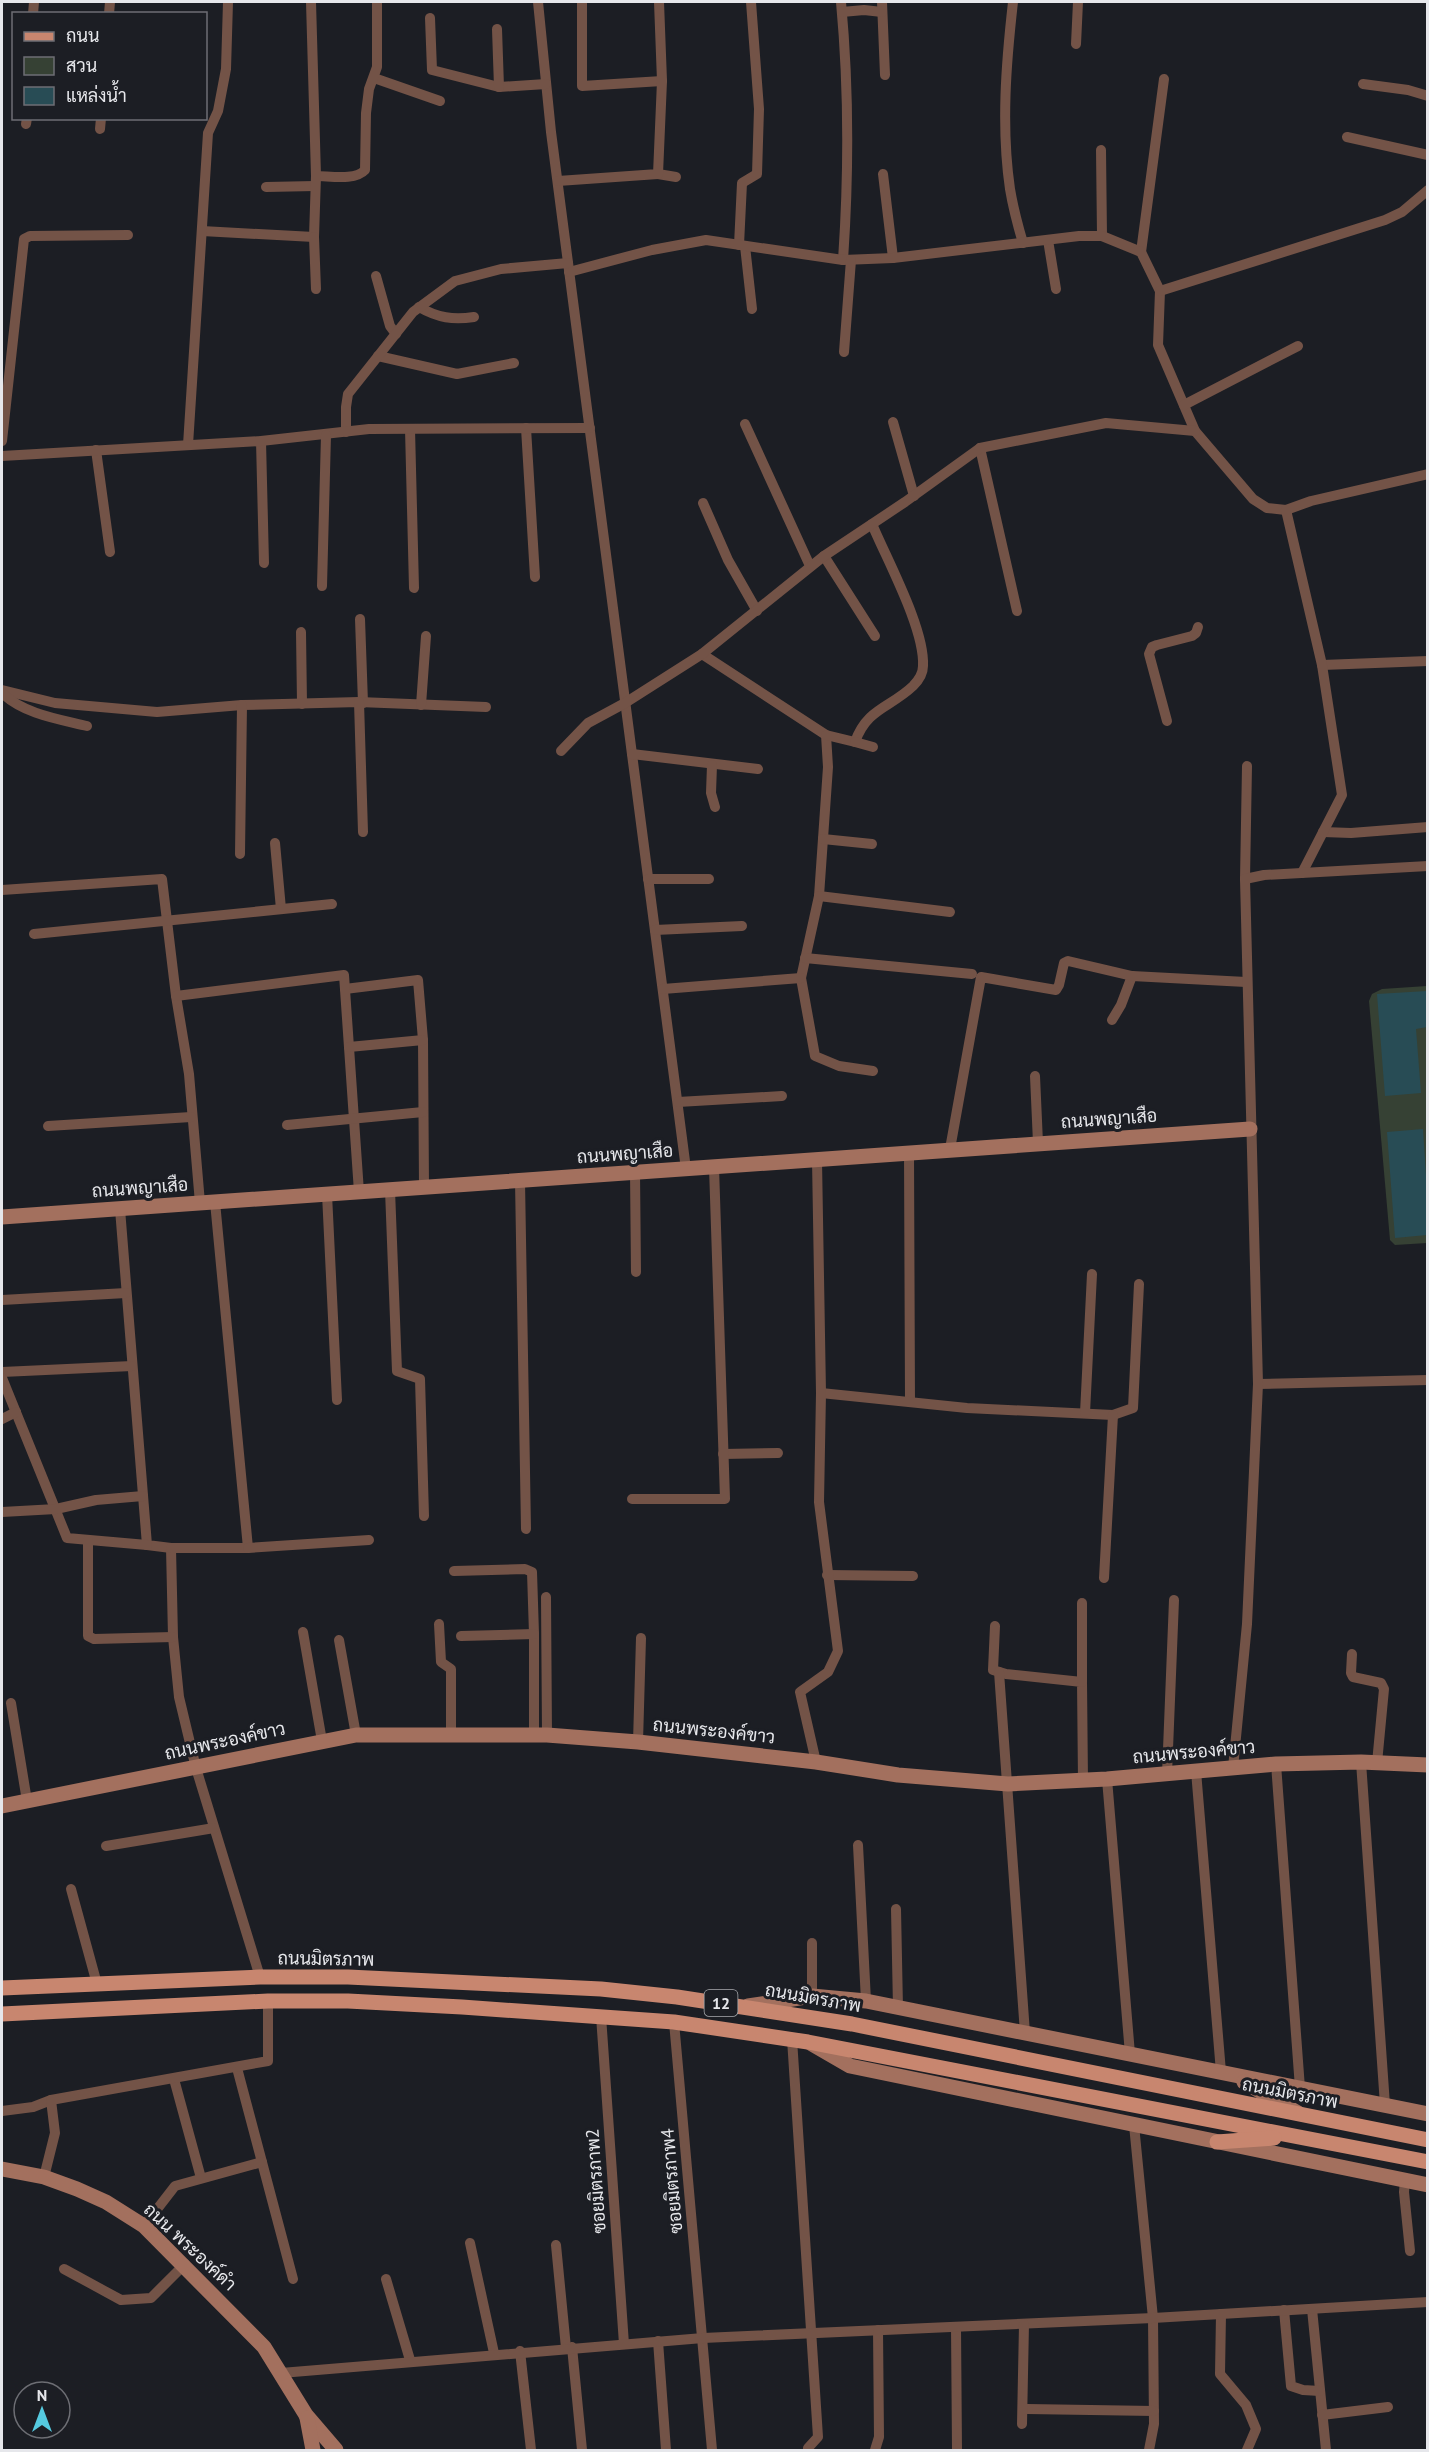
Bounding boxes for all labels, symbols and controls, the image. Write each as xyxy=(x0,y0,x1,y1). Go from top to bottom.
legend xyxy=(12,12,207,120)
text: ถนน xyxy=(66,24,99,47)
text: สวน xyxy=(66,54,97,77)
text: แหล่งน้ำ xyxy=(66,80,127,107)
street label: ถนนพญาเสือ xyxy=(1060,1104,1158,1133)
street label: ถนนพญาเสือ xyxy=(576,1139,674,1168)
street label: ถนนพญาเสือ xyxy=(91,1173,189,1202)
street label: ถนนพระองค์ขาว xyxy=(652,1712,776,1748)
street label: ถนนพระองค์ขาว xyxy=(162,1716,287,1765)
street label: ถนนพระองค์ขาว xyxy=(1132,1734,1256,1768)
street label: ถนนมิตรภาพ xyxy=(277,1946,375,1971)
street label: ถนนมิตรภาพ xyxy=(763,1978,863,2017)
road number: 12 xyxy=(704,1990,738,2016)
street label: ถนนมิตรภาพ xyxy=(1240,2072,1340,2113)
street label: ซอยมิตรภาพ4 xyxy=(655,2127,688,2234)
street label: ซอยมิตรภาพ2 xyxy=(580,2128,611,2234)
street label: ถนน พระองค์ดำ xyxy=(139,2197,242,2295)
north arrow xyxy=(12,2380,72,2440)
text: N xyxy=(37,2385,47,2405)

